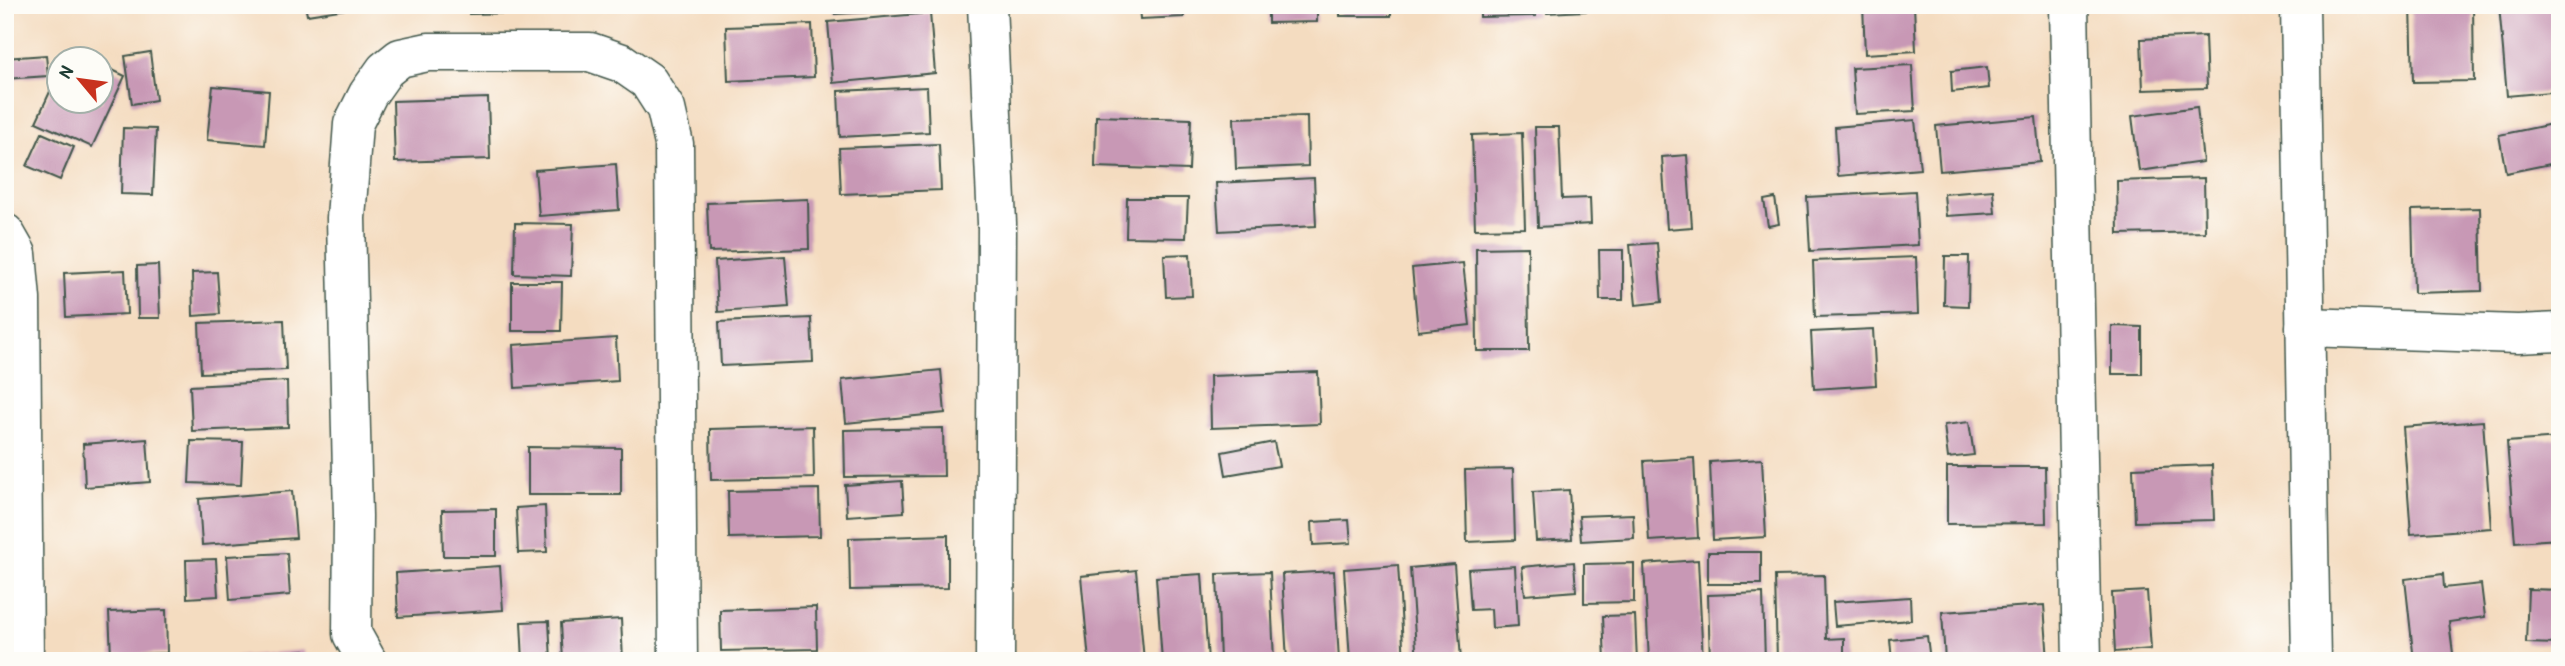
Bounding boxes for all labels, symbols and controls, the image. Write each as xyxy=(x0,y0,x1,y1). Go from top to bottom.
north arrow xyxy=(46,46,116,116)
text: N xyxy=(51,61,79,82)

